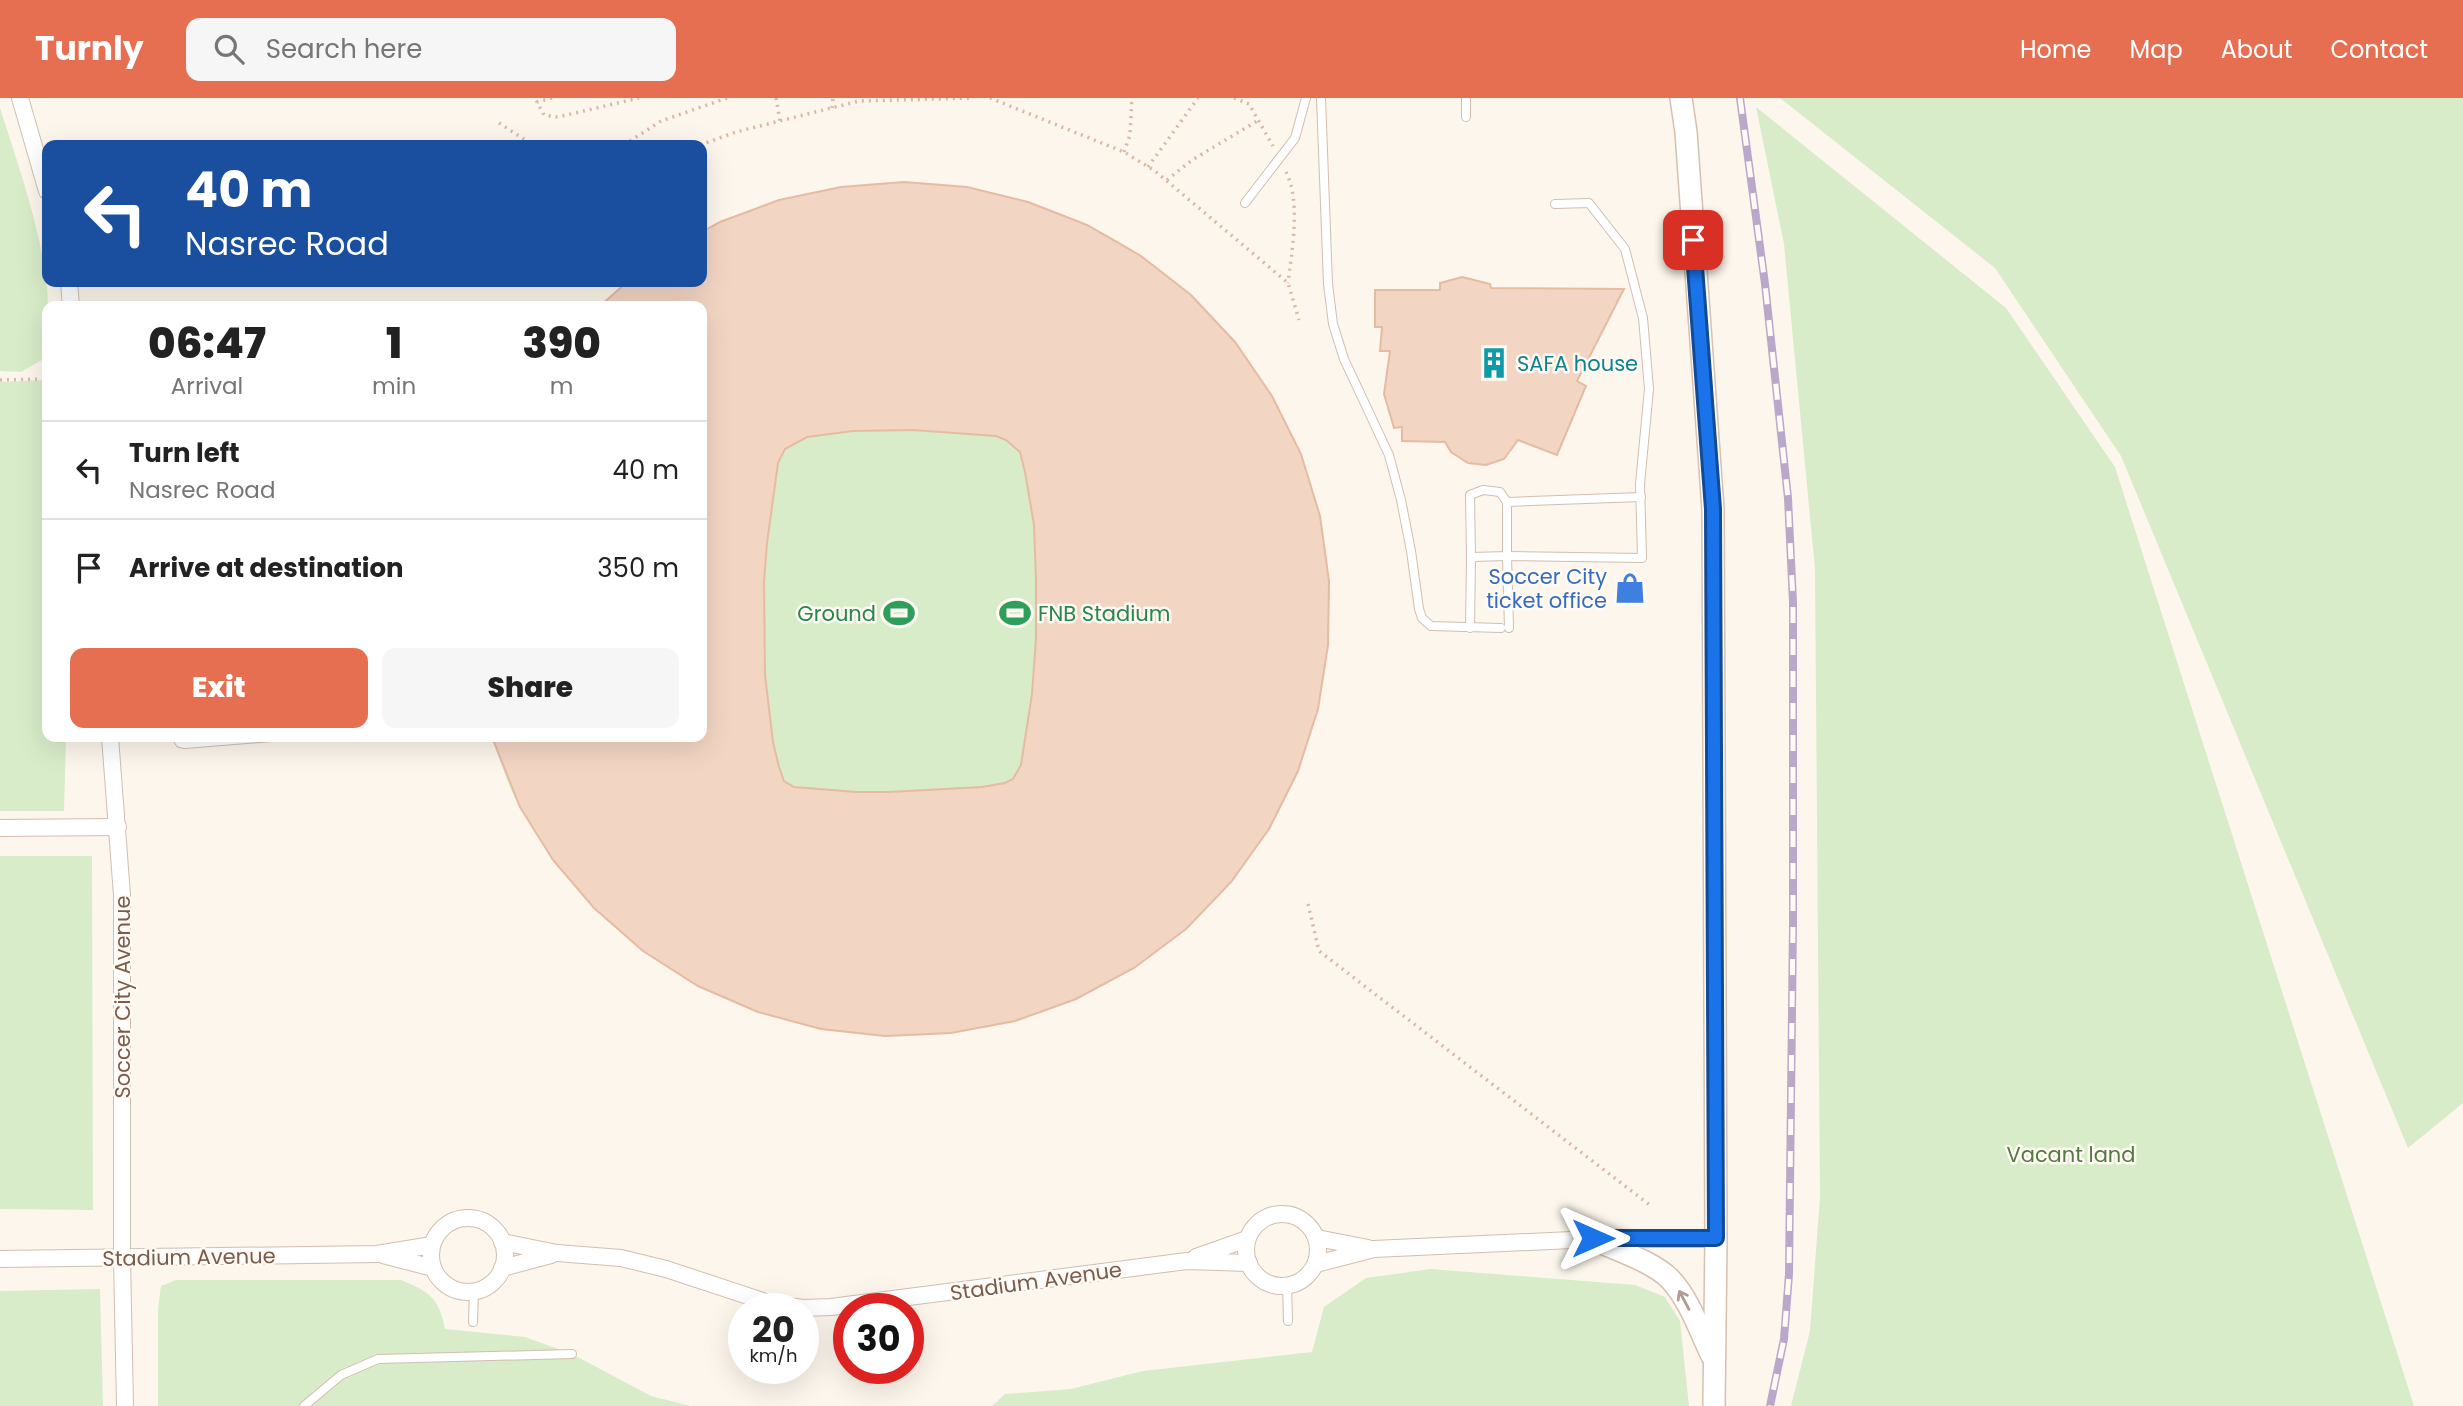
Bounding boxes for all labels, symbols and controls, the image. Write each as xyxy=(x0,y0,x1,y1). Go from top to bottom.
search box xyxy=(186,18,676,81)
text: Turnly xyxy=(35,25,144,72)
icon: search xyxy=(210,30,248,68)
text: Search here xyxy=(266,31,422,67)
text: Home xyxy=(2020,33,2092,66)
text: Map xyxy=(2130,33,2183,66)
text: About xyxy=(2221,33,2292,66)
text: Contact xyxy=(2330,33,2428,66)
text: 40 m xyxy=(185,156,312,224)
icon: left xyxy=(70,168,161,259)
pin xyxy=(1663,210,1723,270)
text: Nasrec Road xyxy=(185,221,389,266)
icon: arrive xyxy=(1674,221,1712,259)
text: 06:47 xyxy=(148,314,266,373)
text: 1 xyxy=(386,314,402,373)
text: 390 xyxy=(522,314,601,373)
building icon: SAFA house xyxy=(1477,346,1511,380)
place label: SAFA house xyxy=(1517,349,1638,378)
text: Arrival xyxy=(171,370,243,402)
text: min xyxy=(372,370,416,402)
text: m xyxy=(550,370,573,402)
text: Turn left xyxy=(129,435,240,471)
icon: left xyxy=(70,451,108,489)
text: 40 m xyxy=(613,452,679,488)
text: Nasrec Road xyxy=(129,474,275,506)
icon: arrive xyxy=(70,549,108,587)
text: Arrive at destination xyxy=(129,550,404,586)
text: 350 m xyxy=(597,550,679,586)
place label: Soccer City ticket office xyxy=(1486,562,1607,615)
shop icon: Soccer City ticket office xyxy=(1613,571,1647,605)
sports icon: Ground xyxy=(882,596,916,630)
sports icon: FNB Stadium xyxy=(998,596,1032,630)
place label: Ground xyxy=(797,599,876,628)
place label: FNB Stadium xyxy=(1038,599,1170,628)
button: Exit xyxy=(70,648,368,728)
button: Share xyxy=(382,648,679,728)
street label: Soccer City Avenue xyxy=(108,895,137,1099)
park label: Vacant land xyxy=(2006,1140,2136,1169)
position arrow xyxy=(1556,1201,1630,1275)
street label: Stadium Avenue xyxy=(102,1241,276,1273)
street label: Stadium Avenue xyxy=(948,1255,1124,1307)
one-way arrow xyxy=(1676,1290,1690,1310)
speed limit sign: 30 xyxy=(833,1293,924,1384)
text: 20 xyxy=(752,1305,795,1354)
text: km/h xyxy=(750,1343,797,1368)

